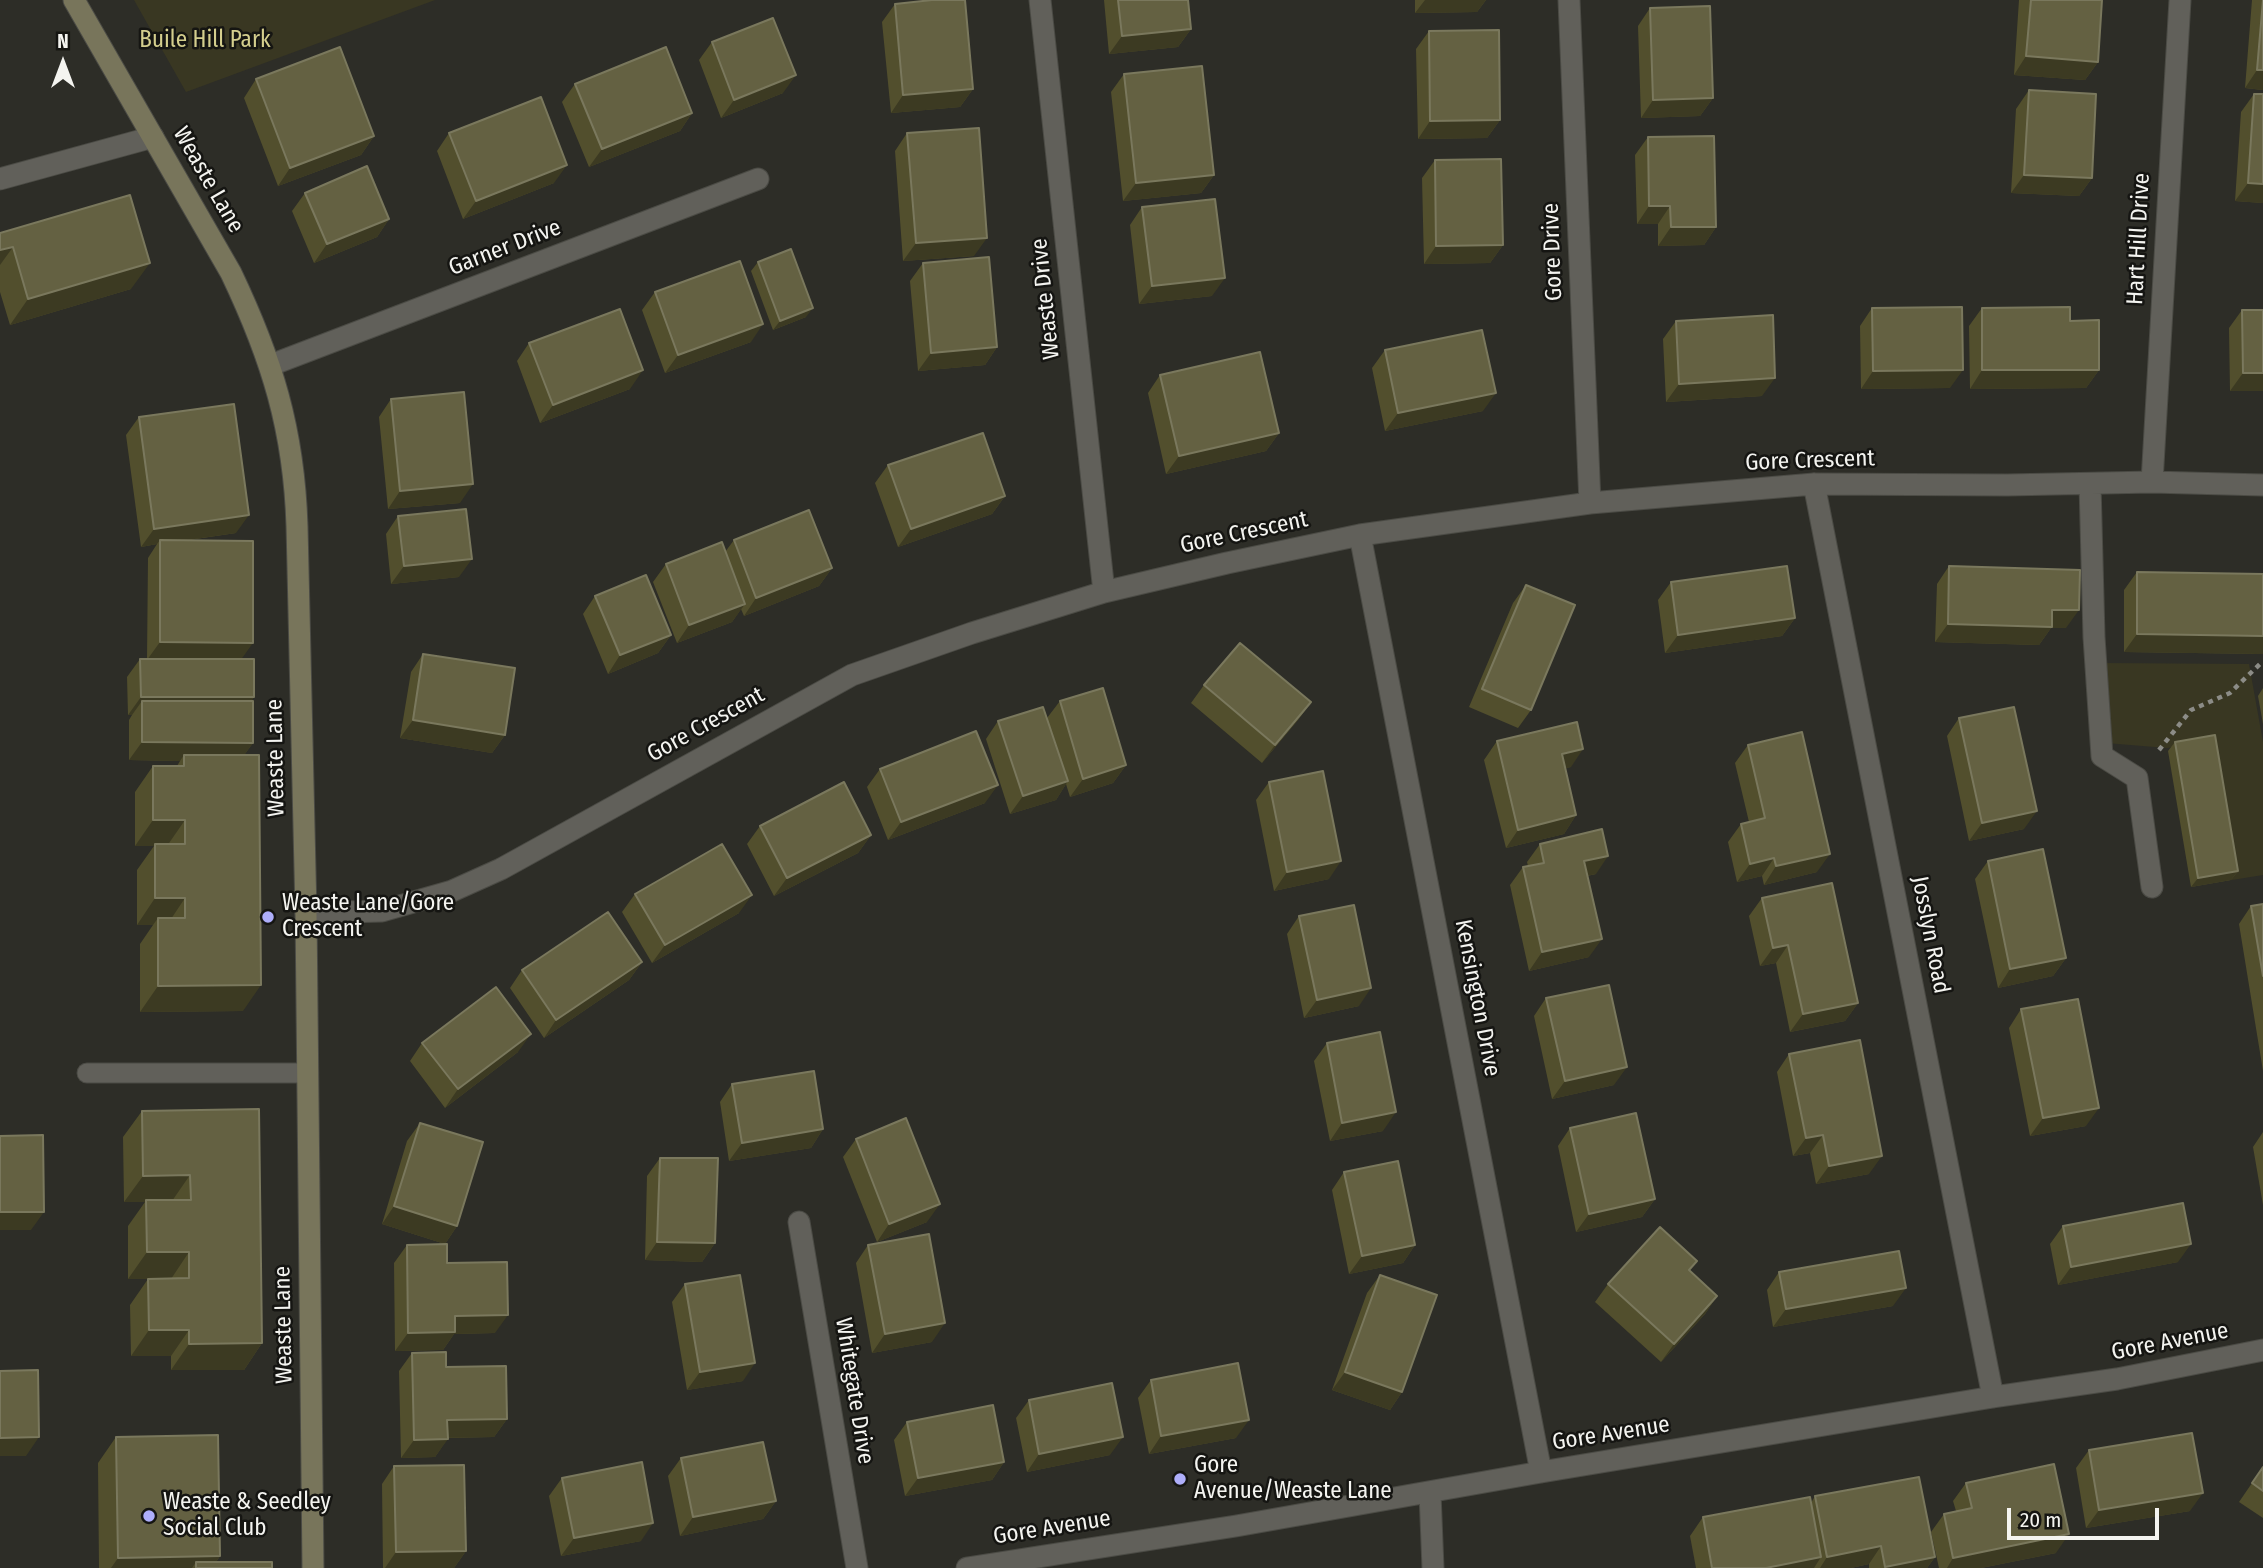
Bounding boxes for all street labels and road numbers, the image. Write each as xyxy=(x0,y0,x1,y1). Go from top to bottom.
street label: Weaste Lane xyxy=(167,122,249,238)
street label: Hart Hill Drive xyxy=(2122,172,2156,306)
street label: Gore Drive xyxy=(1537,202,1569,302)
street label: Garner Drive xyxy=(445,214,565,282)
street label: Weaste Drive xyxy=(1026,237,1066,361)
street label: Gore Crescent xyxy=(1745,445,1875,477)
street label: Gore Crescent xyxy=(1178,506,1310,560)
street label: Gore Crescent xyxy=(643,681,769,769)
street label: Weaste Lane xyxy=(261,699,291,817)
street label: Josslyn Road xyxy=(1905,874,1955,996)
street label: Kensington Drive xyxy=(1448,917,1506,1079)
street label: Weaste Lane xyxy=(269,1266,299,1384)
street label: Whitegate Drive xyxy=(829,1316,879,1466)
street label: Gore Avenue xyxy=(2109,1317,2231,1367)
street label: Gore Avenue xyxy=(1550,1411,1672,1457)
street label: Gore Avenue xyxy=(991,1505,1113,1551)

